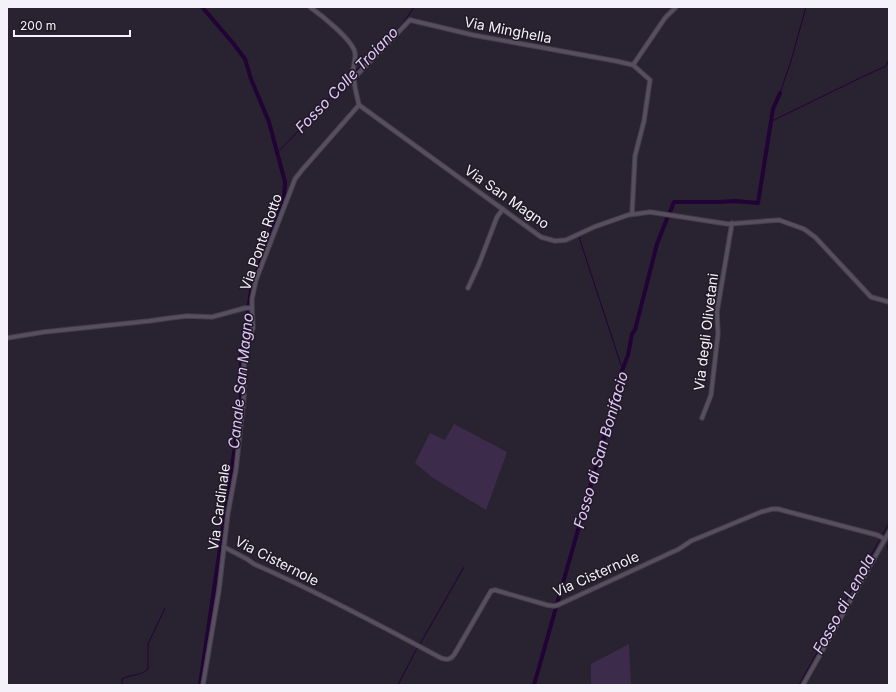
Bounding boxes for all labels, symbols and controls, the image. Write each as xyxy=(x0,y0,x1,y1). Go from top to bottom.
scale bar xyxy=(14,12,130,38)
street label: Via Minghella xyxy=(463,13,553,46)
text: 200 m xyxy=(20,18,56,33)
water label: Fosso Colle Troiano xyxy=(291,23,402,137)
street label: Via San Magno xyxy=(462,161,553,232)
street label: Via Ponte Rotto xyxy=(236,191,285,292)
street label: Via degli Olivetani xyxy=(690,272,721,392)
water label: Canale San Magno xyxy=(224,312,257,450)
water label: Fosso di San Bonifacio xyxy=(569,369,632,530)
street label: Via Cardinale xyxy=(204,462,233,551)
street label: Via Cisternole xyxy=(232,532,322,589)
street label: Via Cisternole xyxy=(550,547,641,600)
water label: Fosso di Lenola xyxy=(808,551,879,657)

